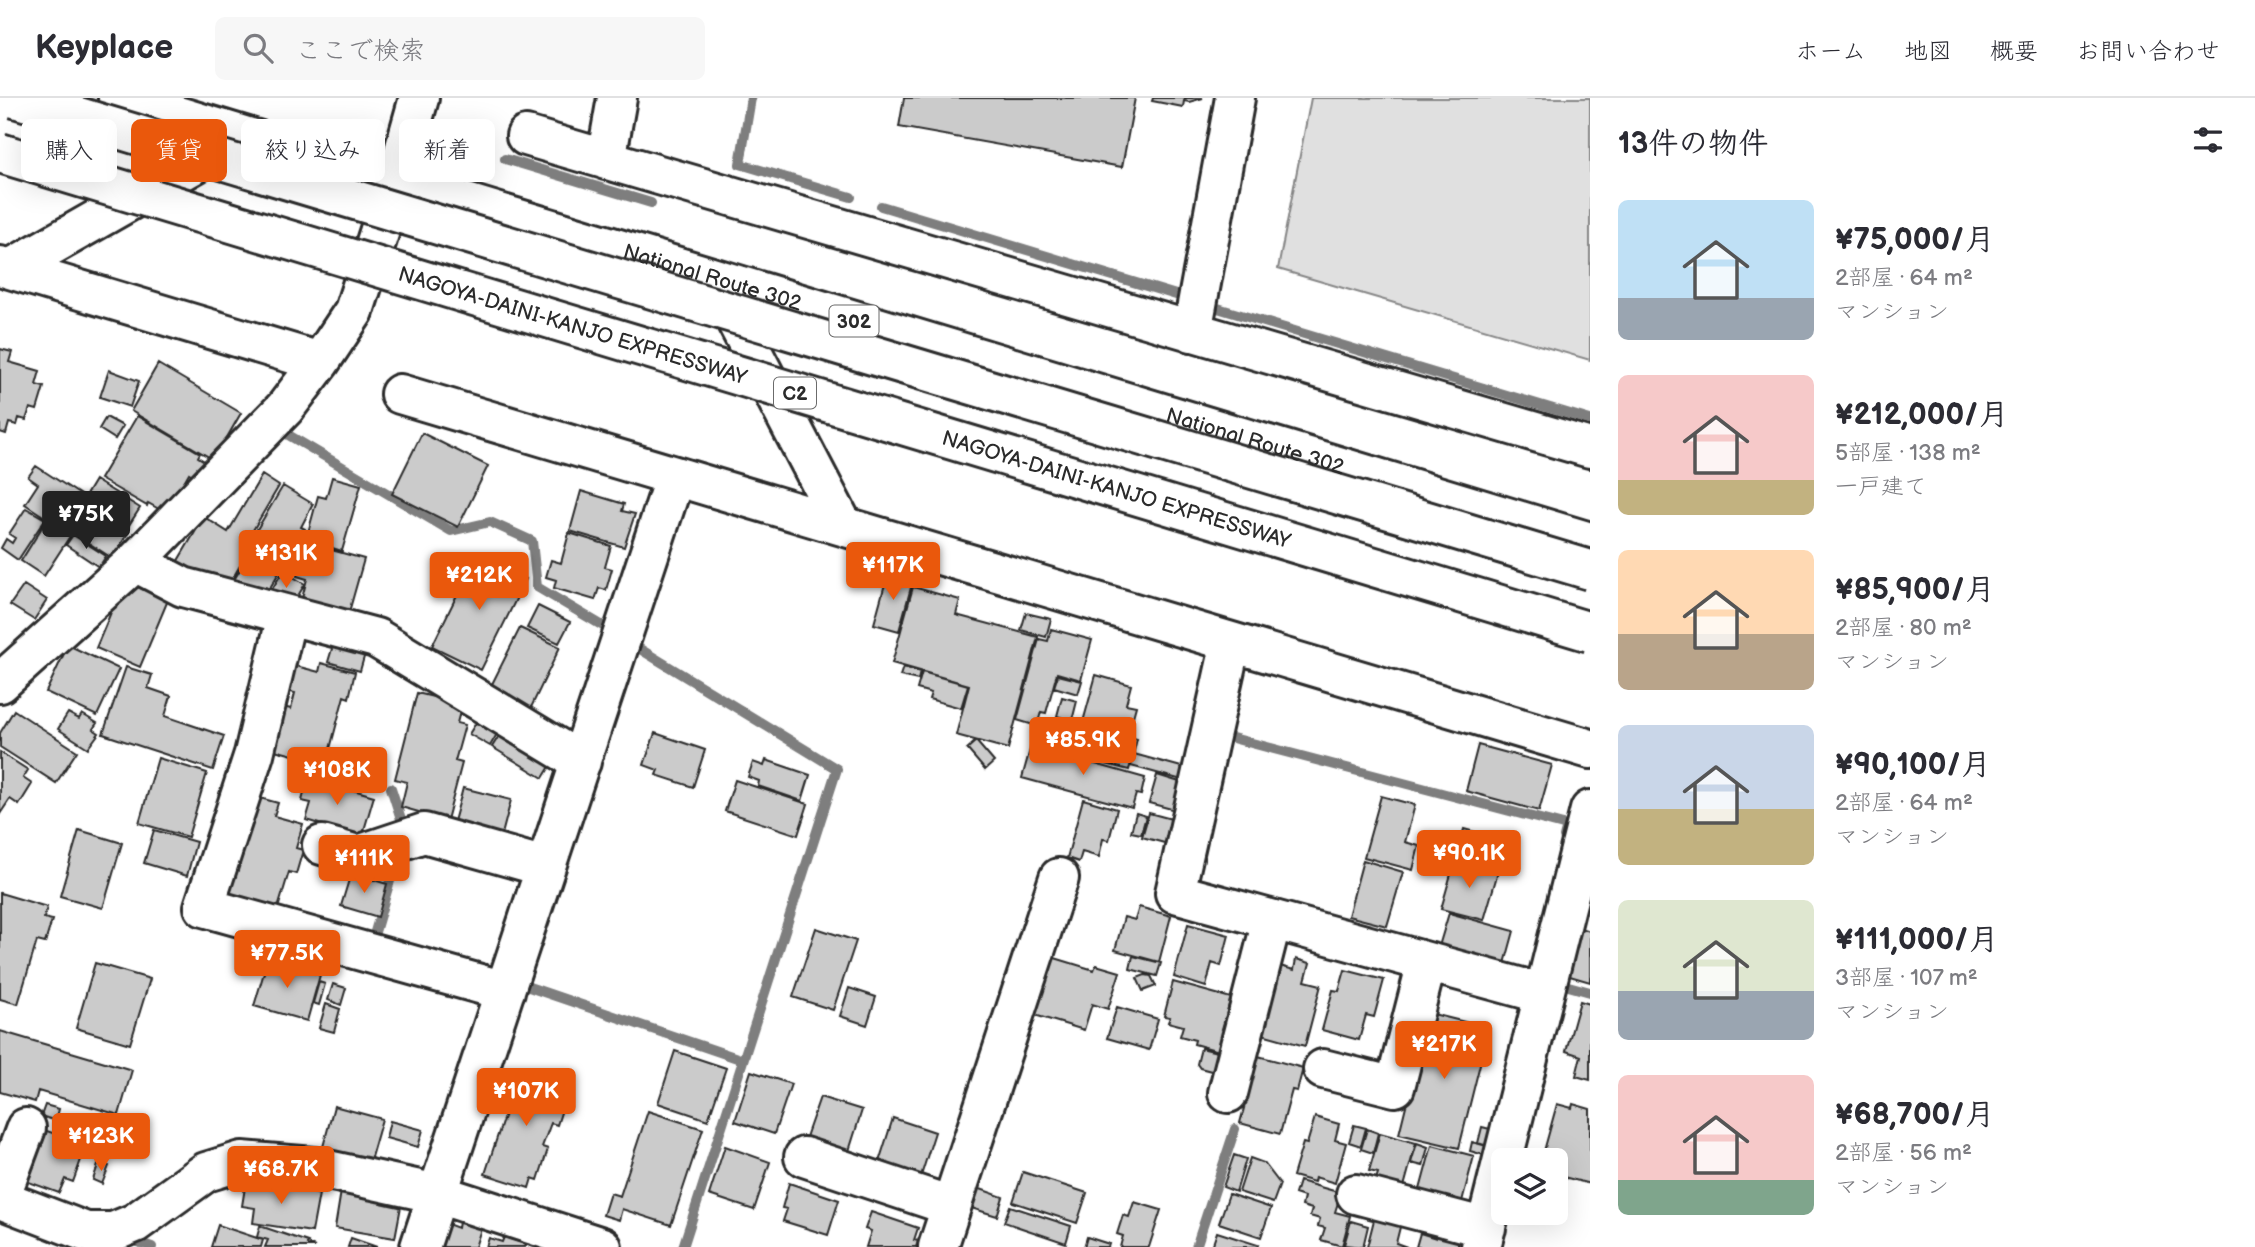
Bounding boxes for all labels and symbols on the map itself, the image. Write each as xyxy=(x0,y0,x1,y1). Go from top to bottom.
street label: National Route 302 xyxy=(620,239,805,317)
street label: NAGOYA-DAINI-KANJO EXPRESSWAY xyxy=(395,262,750,390)
road number: 302 xyxy=(830,306,878,336)
road number: C2 xyxy=(774,378,816,408)
street label: National Route 302 xyxy=(1163,403,1348,480)
street label: NAGOYA-DAINI-KANJO EXPRESSWAY xyxy=(939,426,1294,554)
pin: ¥75K xyxy=(45,491,127,551)
pin: ¥131K xyxy=(237,531,335,590)
pin: ¥117K xyxy=(844,542,942,602)
pin: ¥212K xyxy=(430,552,528,612)
pin: ¥85.9K xyxy=(1026,718,1140,777)
pin: ¥108K xyxy=(288,748,386,807)
pin: ¥90.1K xyxy=(1412,830,1526,890)
pin: ¥111K xyxy=(315,836,413,895)
pin: ¥77.5K xyxy=(230,930,344,990)
pin: ¥217K xyxy=(1395,1021,1493,1081)
pin: ¥107K xyxy=(477,1068,575,1128)
pin: ¥123K xyxy=(52,1114,150,1173)
pin: ¥68.7K xyxy=(224,1146,338,1206)

